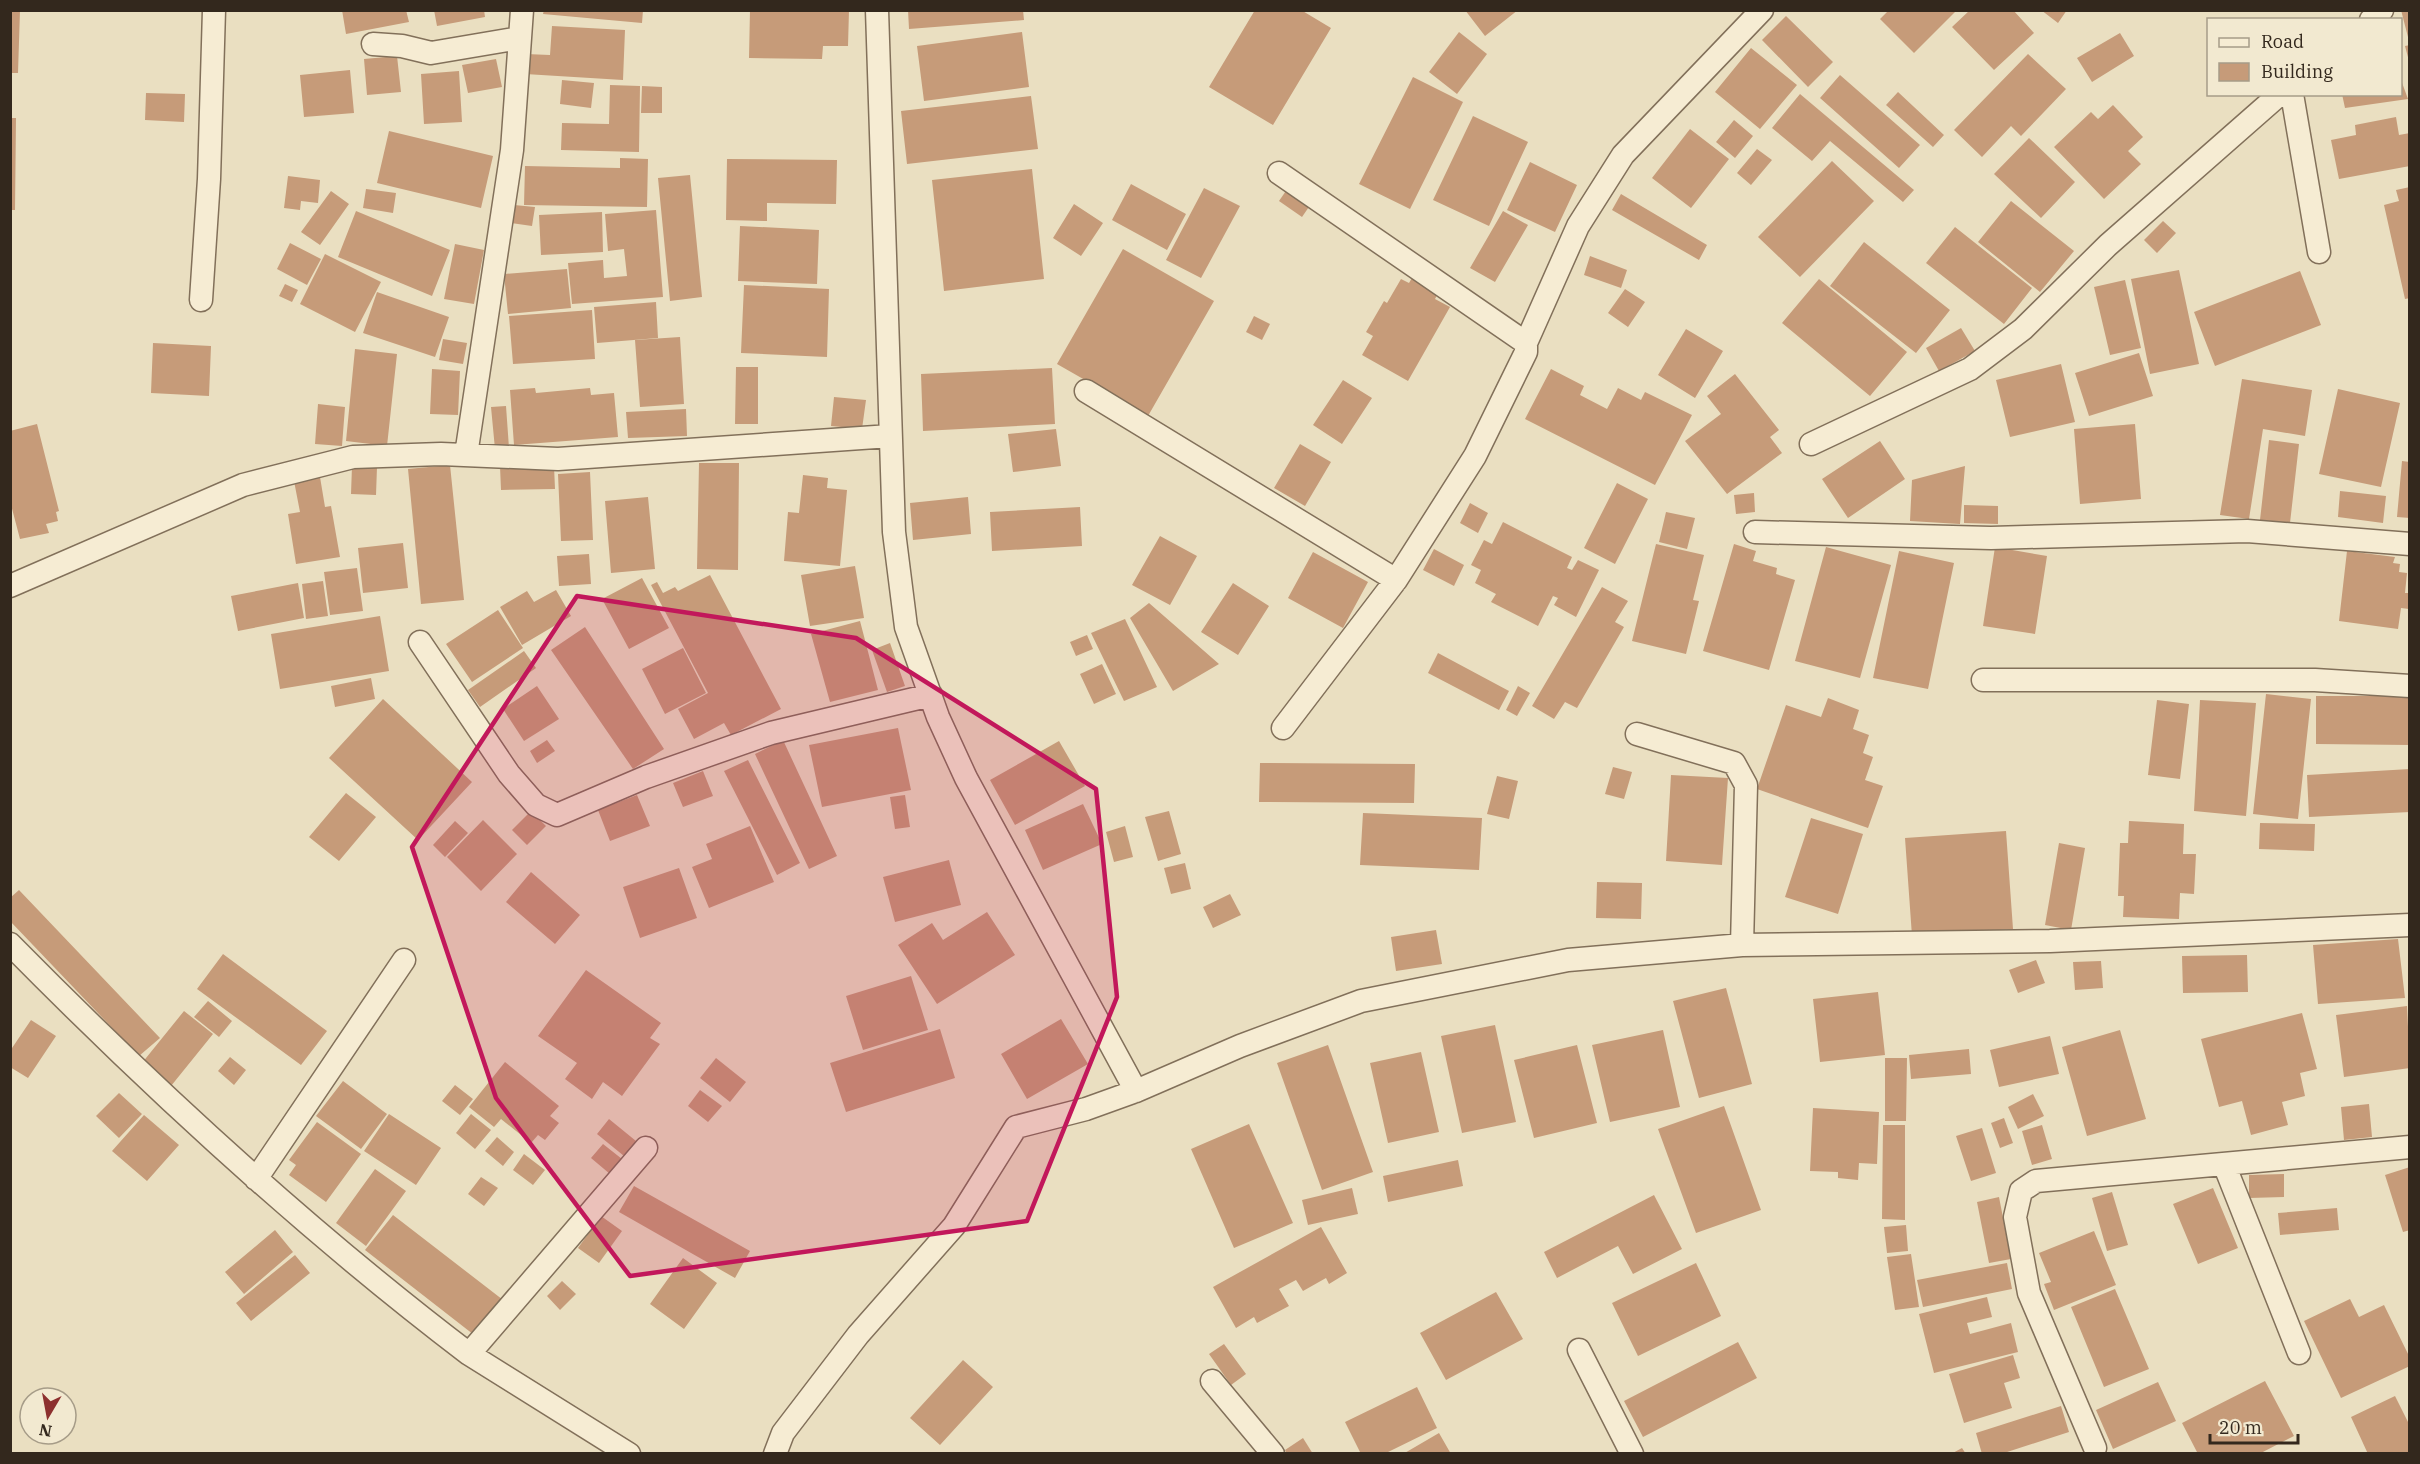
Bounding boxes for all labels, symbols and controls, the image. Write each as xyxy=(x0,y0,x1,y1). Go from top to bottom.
legend xyxy=(2207,18,2402,96)
text: Road xyxy=(2261,30,2304,53)
text: Building xyxy=(2261,60,2333,83)
north arrow xyxy=(18,1386,78,1446)
scale bar xyxy=(2210,1407,2298,1445)
text: 20 m xyxy=(2219,1416,2262,1439)
text: N xyxy=(37,1420,53,1442)

